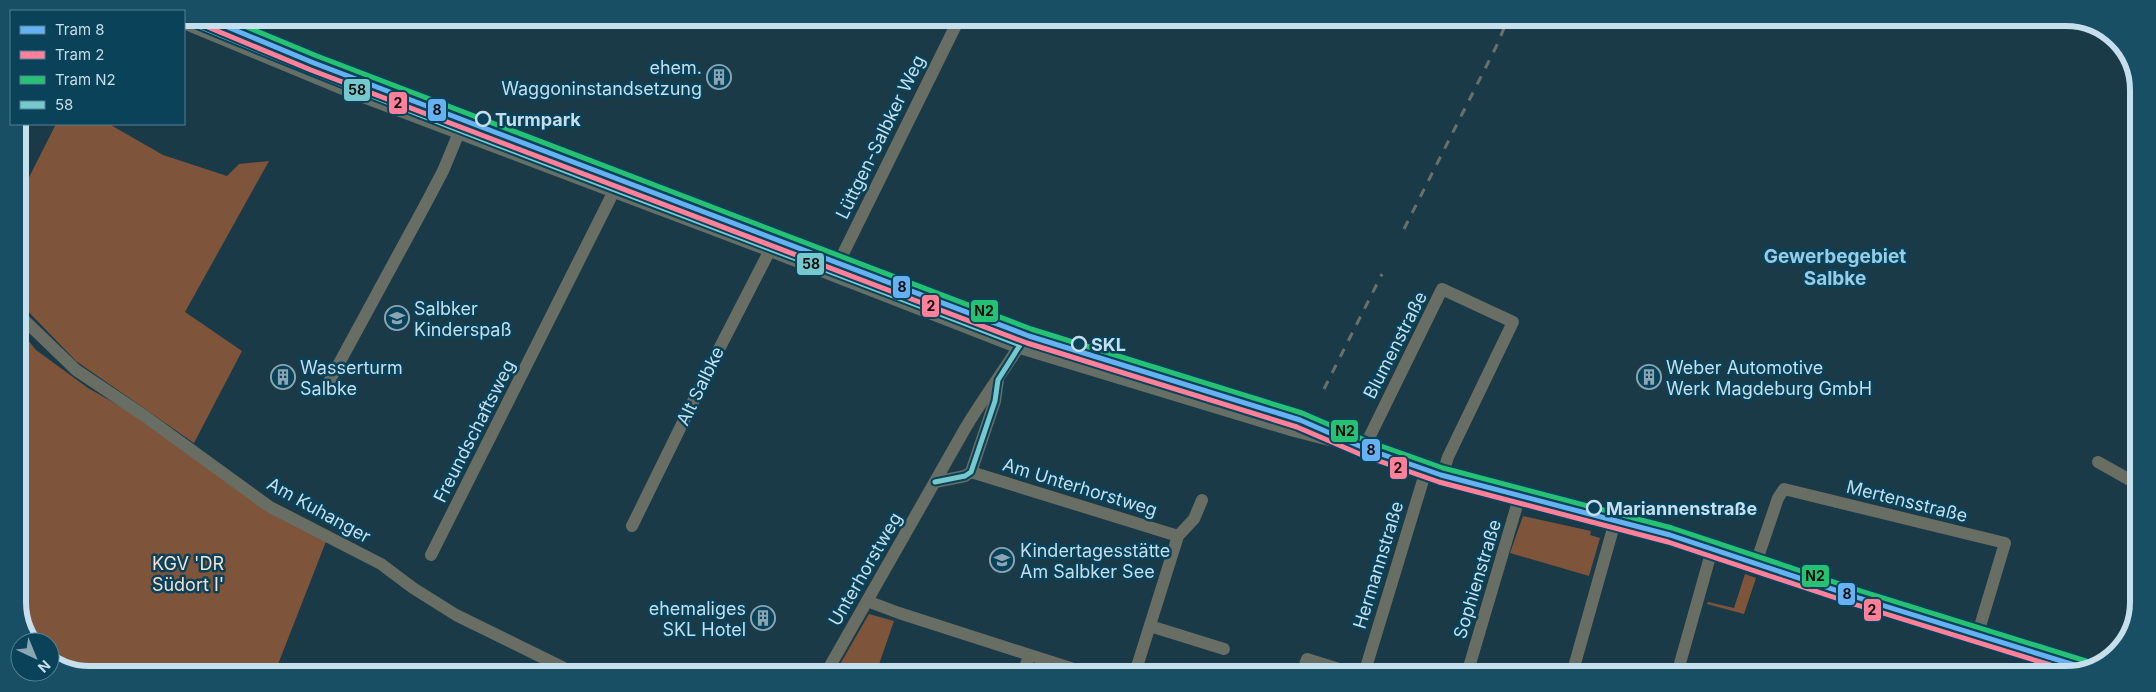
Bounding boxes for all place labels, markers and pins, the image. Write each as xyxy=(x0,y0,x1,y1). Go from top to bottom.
place label: ehem. Waggoninstandsetzung xyxy=(501,57,702,99)
building icon: ehem. Waggoninstandsetzung xyxy=(706,64,732,90)
place label: Turmpark xyxy=(495,109,581,130)
marker: Turmpark xyxy=(475,111,491,127)
place label: Salbker Kinderspaß xyxy=(414,298,512,340)
school or university icon: Salbker Kinderspaß xyxy=(384,305,410,331)
place label: SKL xyxy=(1091,334,1126,355)
marker: SKL xyxy=(1071,336,1087,352)
place label: Wasserturm Salbke xyxy=(300,357,403,399)
place label: Weber Automotive Werk Magdeburg GmbH xyxy=(1666,357,1872,399)
building icon: Wasserturm Salbke xyxy=(270,364,296,390)
building icon: Weber Automotive Werk Magdeburg GmbH xyxy=(1636,364,1662,390)
place label: Mariannenstraße xyxy=(1606,498,1757,519)
marker: Mariannenstraße xyxy=(1586,500,1602,516)
place label: Kindertagesstätte Am Salbker See xyxy=(1020,540,1170,582)
school or university icon: Kindertagesstätte Am Salbker See xyxy=(989,547,1015,573)
place label: ehemaliges SKL Hotel xyxy=(649,598,746,640)
building icon: ehemaliges SKL Hotel xyxy=(750,605,776,631)

